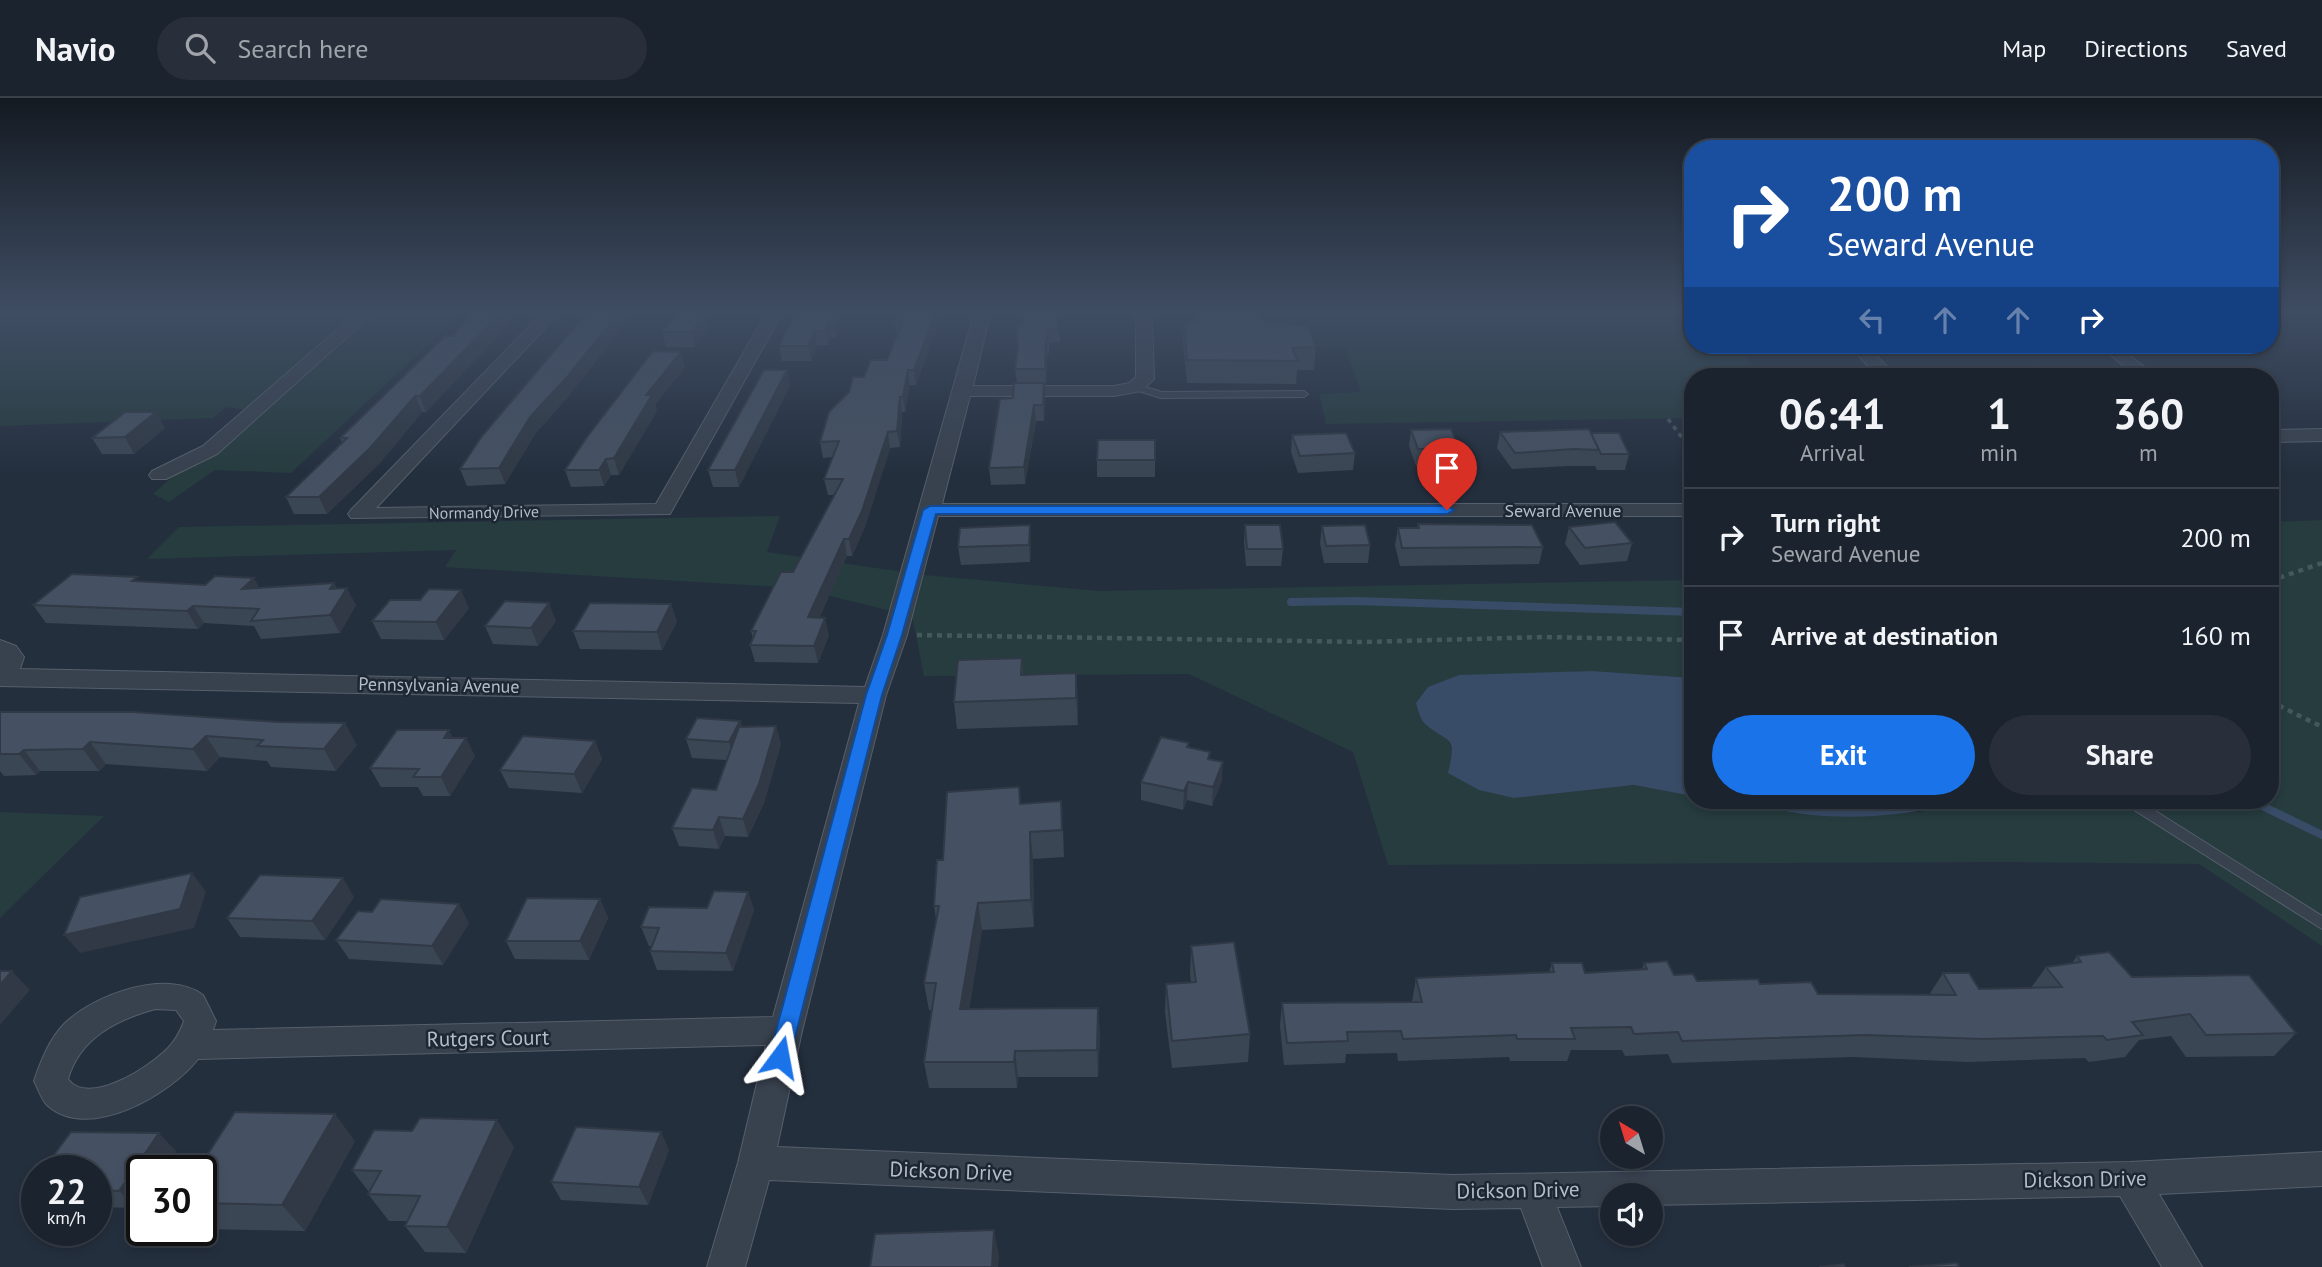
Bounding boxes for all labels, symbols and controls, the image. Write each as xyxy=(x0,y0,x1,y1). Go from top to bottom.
search box xyxy=(157,17,647,80)
text: Navio xyxy=(35,27,115,70)
icon: search xyxy=(181,29,219,67)
text: Search here xyxy=(237,32,369,65)
text: Map xyxy=(2002,33,2046,64)
text: Directions xyxy=(2084,33,2188,64)
text: Saved xyxy=(2226,33,2287,64)
text: 200 m xyxy=(1827,161,1962,225)
icon: right xyxy=(1712,168,1803,259)
text: Seward Avenue xyxy=(1827,223,2035,265)
icon: left xyxy=(1853,301,1891,339)
icon: ahead xyxy=(1926,301,1964,339)
icon: ahead xyxy=(1999,301,2037,339)
icon: right xyxy=(2072,301,2110,339)
text: 06:41 xyxy=(1779,386,1885,441)
text: 1 xyxy=(1987,386,2011,441)
text: 360 xyxy=(2113,386,2184,441)
pin xyxy=(1417,438,1477,510)
text: Arrival xyxy=(1800,438,1864,467)
text: min xyxy=(1980,438,2018,467)
text: m xyxy=(2139,438,2158,467)
icon: arrive xyxy=(1428,449,1466,487)
street label: Seward Avenue xyxy=(1505,499,1621,522)
street label: Normandy Drive xyxy=(429,501,539,523)
text: Turn right xyxy=(1771,506,1880,539)
icon: right xyxy=(1712,518,1750,556)
text: 200 m xyxy=(2180,521,2251,554)
text: Seward Avenue xyxy=(1771,539,1920,568)
icon: arrive xyxy=(1712,616,1750,654)
text: Arrive at destination xyxy=(1771,619,1998,652)
text: 160 m xyxy=(2180,619,2251,652)
street label: Pennsylvania Avenue xyxy=(358,672,520,698)
button: Exit xyxy=(1712,715,1975,795)
button: Share xyxy=(1989,715,2251,795)
position arrow xyxy=(743,1020,817,1094)
street label: Rutgers Court xyxy=(426,1023,550,1053)
north arrow xyxy=(1600,1106,1662,1169)
map controls xyxy=(1600,1106,1663,1246)
speed limit sign: 30 xyxy=(126,1155,217,1246)
street label: Dickson Drive xyxy=(889,1155,1013,1187)
street label: Dickson Drive xyxy=(2023,1164,2147,1194)
text: 22 xyxy=(47,1168,86,1214)
street label: Dickson Drive xyxy=(1456,1175,1580,1205)
button: sound xyxy=(1600,1183,1663,1246)
text: km/h xyxy=(47,1206,86,1229)

